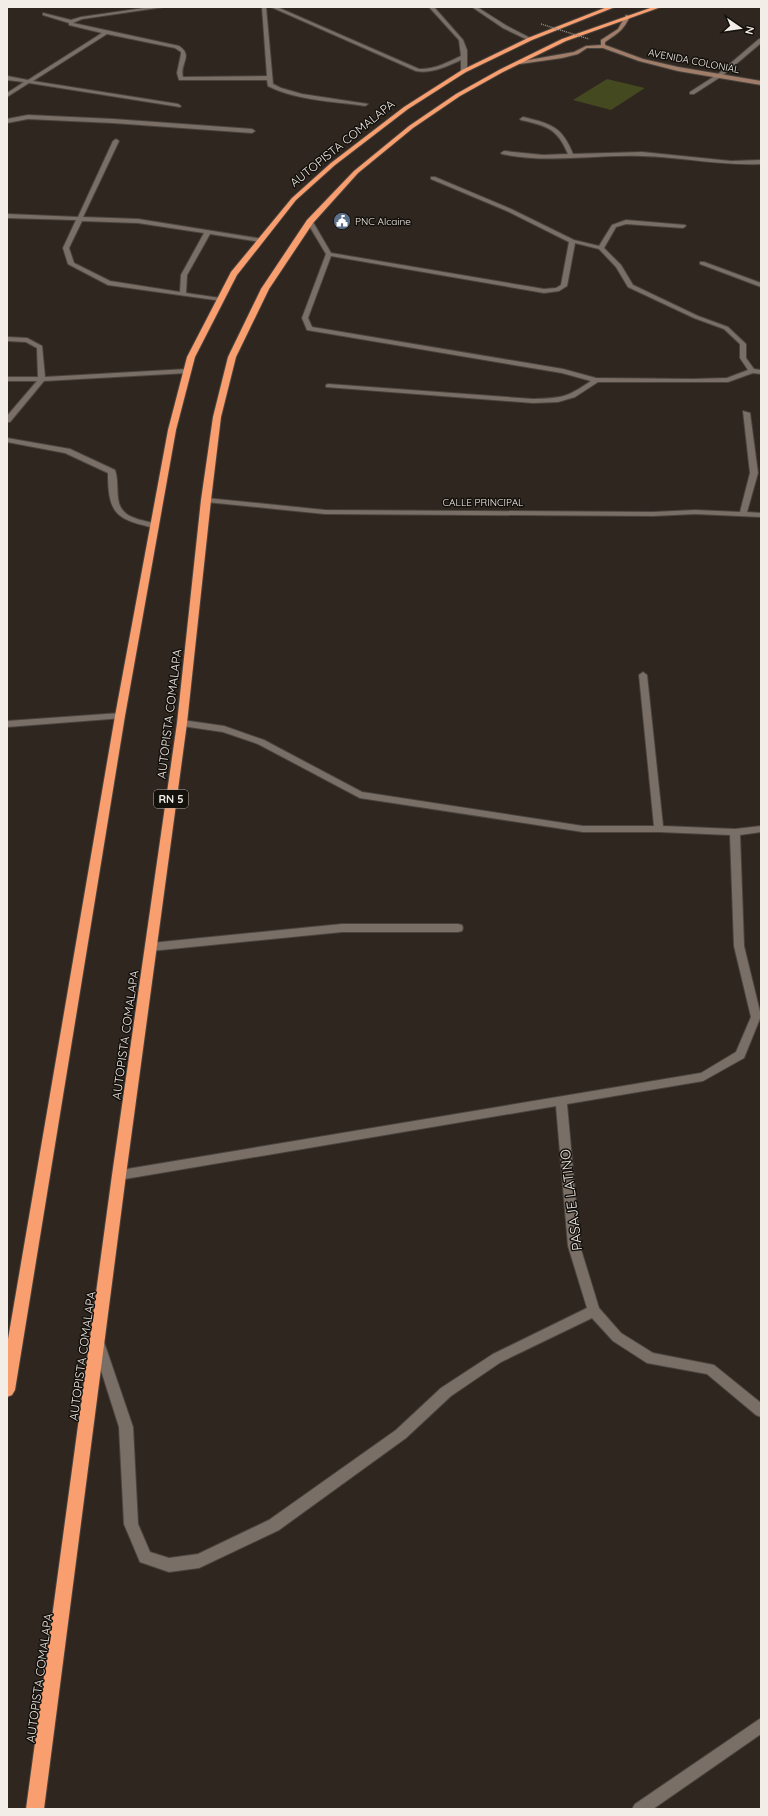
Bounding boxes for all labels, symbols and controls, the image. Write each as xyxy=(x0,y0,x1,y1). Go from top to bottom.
north arrow xyxy=(720,8,760,48)
text: N xyxy=(742,25,757,36)
street label: AVENIDA COLONIAL xyxy=(647,46,741,76)
street label: AUTOPISTA COMALAPA xyxy=(287,96,398,190)
public building icon: PNC Alcaine xyxy=(332,211,352,231)
place label: PNC Alcaine xyxy=(355,215,411,228)
street label: CALLE PRINCIPAL xyxy=(443,496,524,509)
street label: AUTOPISTA COMALAPA xyxy=(154,648,184,780)
road number: RN 5 xyxy=(154,790,188,808)
street label: AUTOPISTA COMALAPA xyxy=(109,969,142,1101)
street label: PASAJE LATINO xyxy=(556,1148,586,1252)
street label: AUTOPISTA COMALAPA xyxy=(66,1290,99,1422)
street label: AUTOPISTA COMALAPA xyxy=(23,1612,56,1744)

